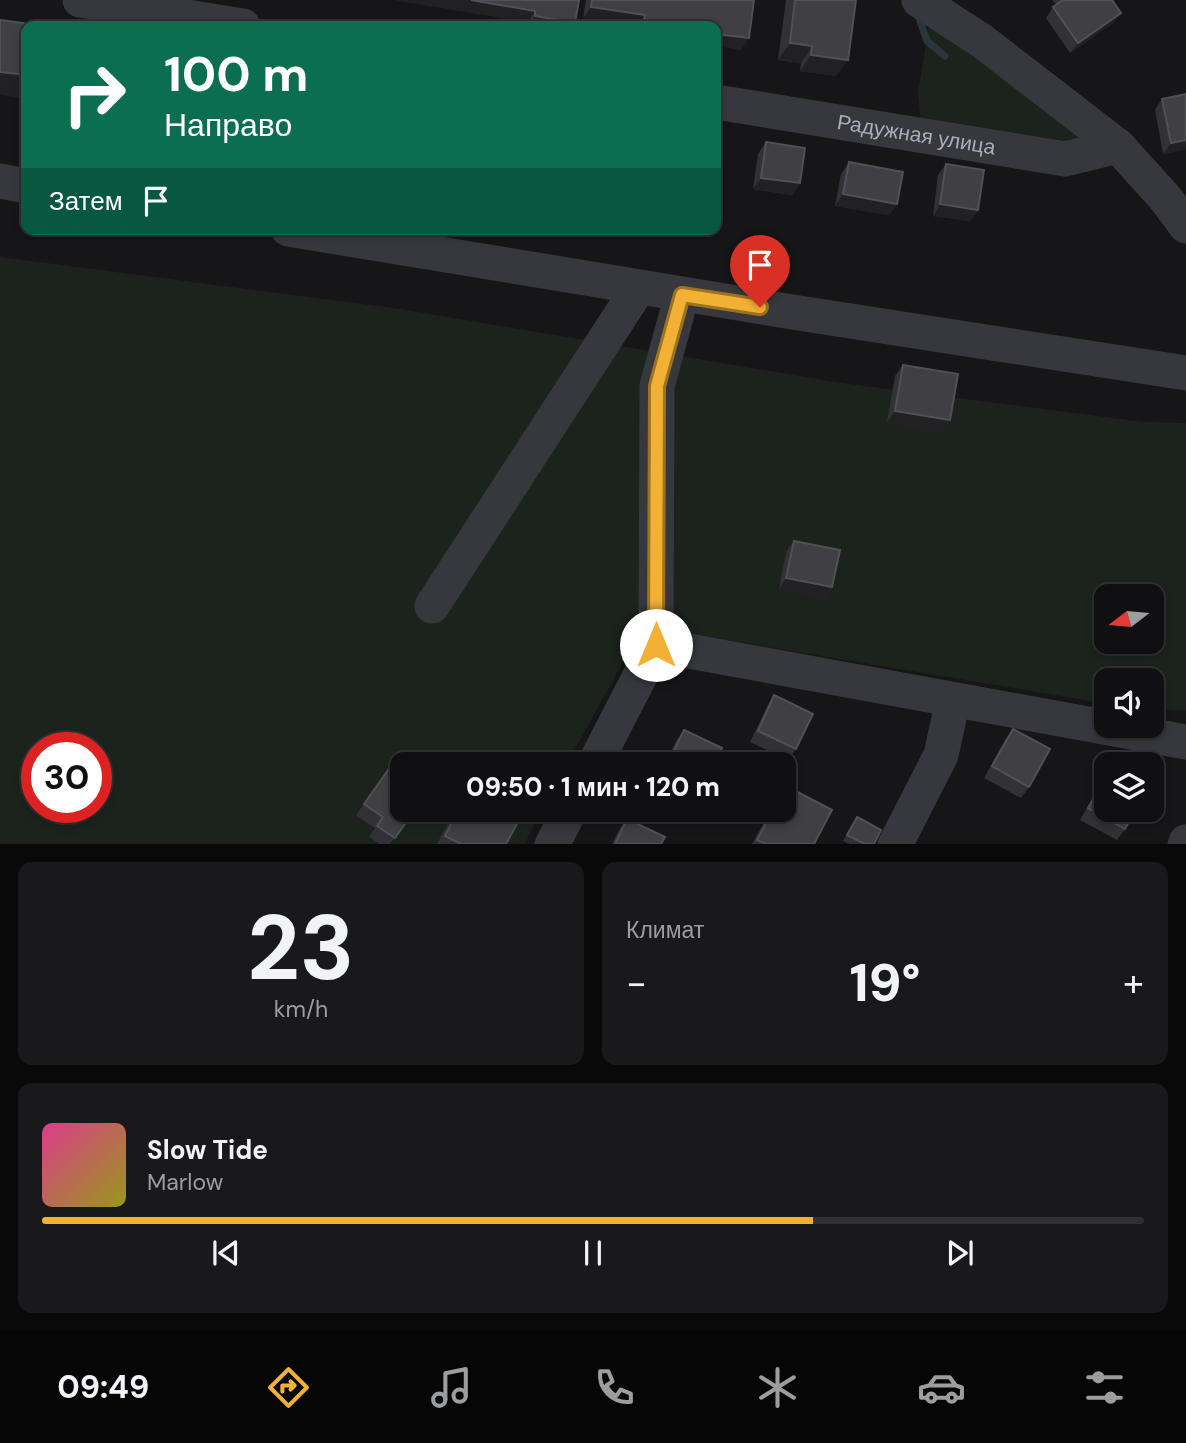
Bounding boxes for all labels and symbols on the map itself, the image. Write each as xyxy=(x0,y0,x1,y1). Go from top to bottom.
street label: Радужная улица xyxy=(835,108,998,161)
pin xyxy=(730,235,790,307)
north arrow xyxy=(1094,584,1164,654)
position arrow xyxy=(619,608,693,682)
speed limit sign: 30 xyxy=(21,732,112,823)

